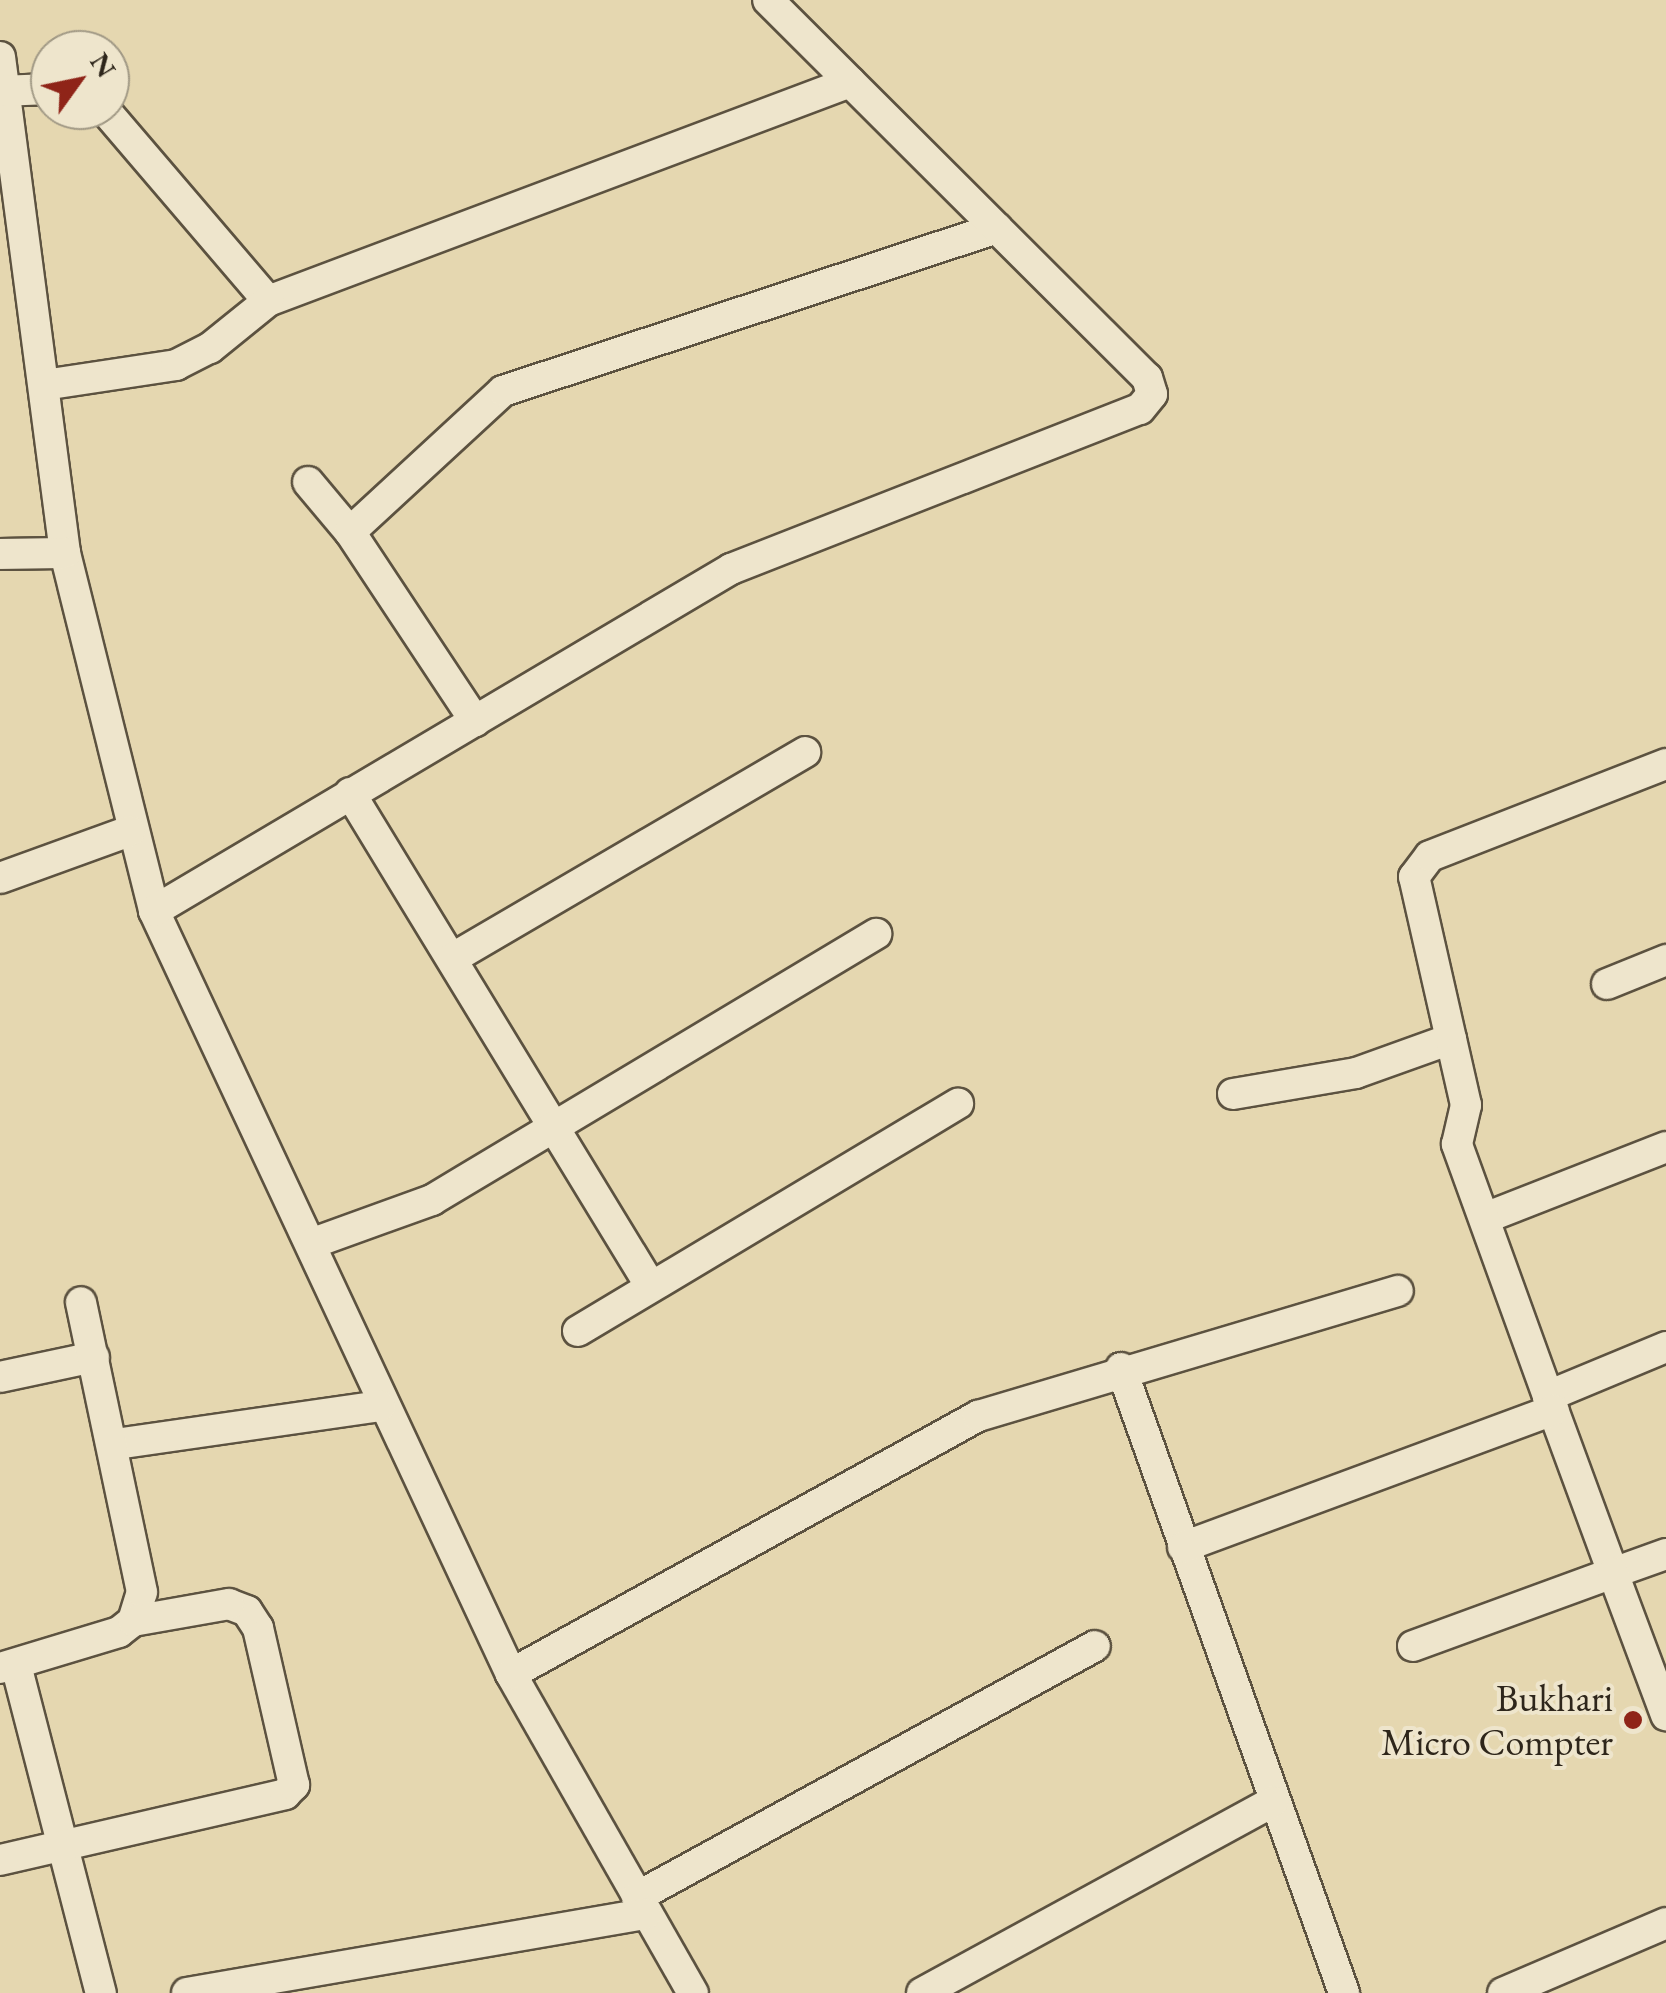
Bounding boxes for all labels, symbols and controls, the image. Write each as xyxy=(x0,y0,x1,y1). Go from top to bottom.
north arrow xyxy=(30,30,130,130)
text: N xyxy=(82,45,125,84)
place label: Bukhari Micro Compter xyxy=(1381,1675,1613,1765)
marker: Bukhari Micro Compter xyxy=(1622,1709,1644,1731)

